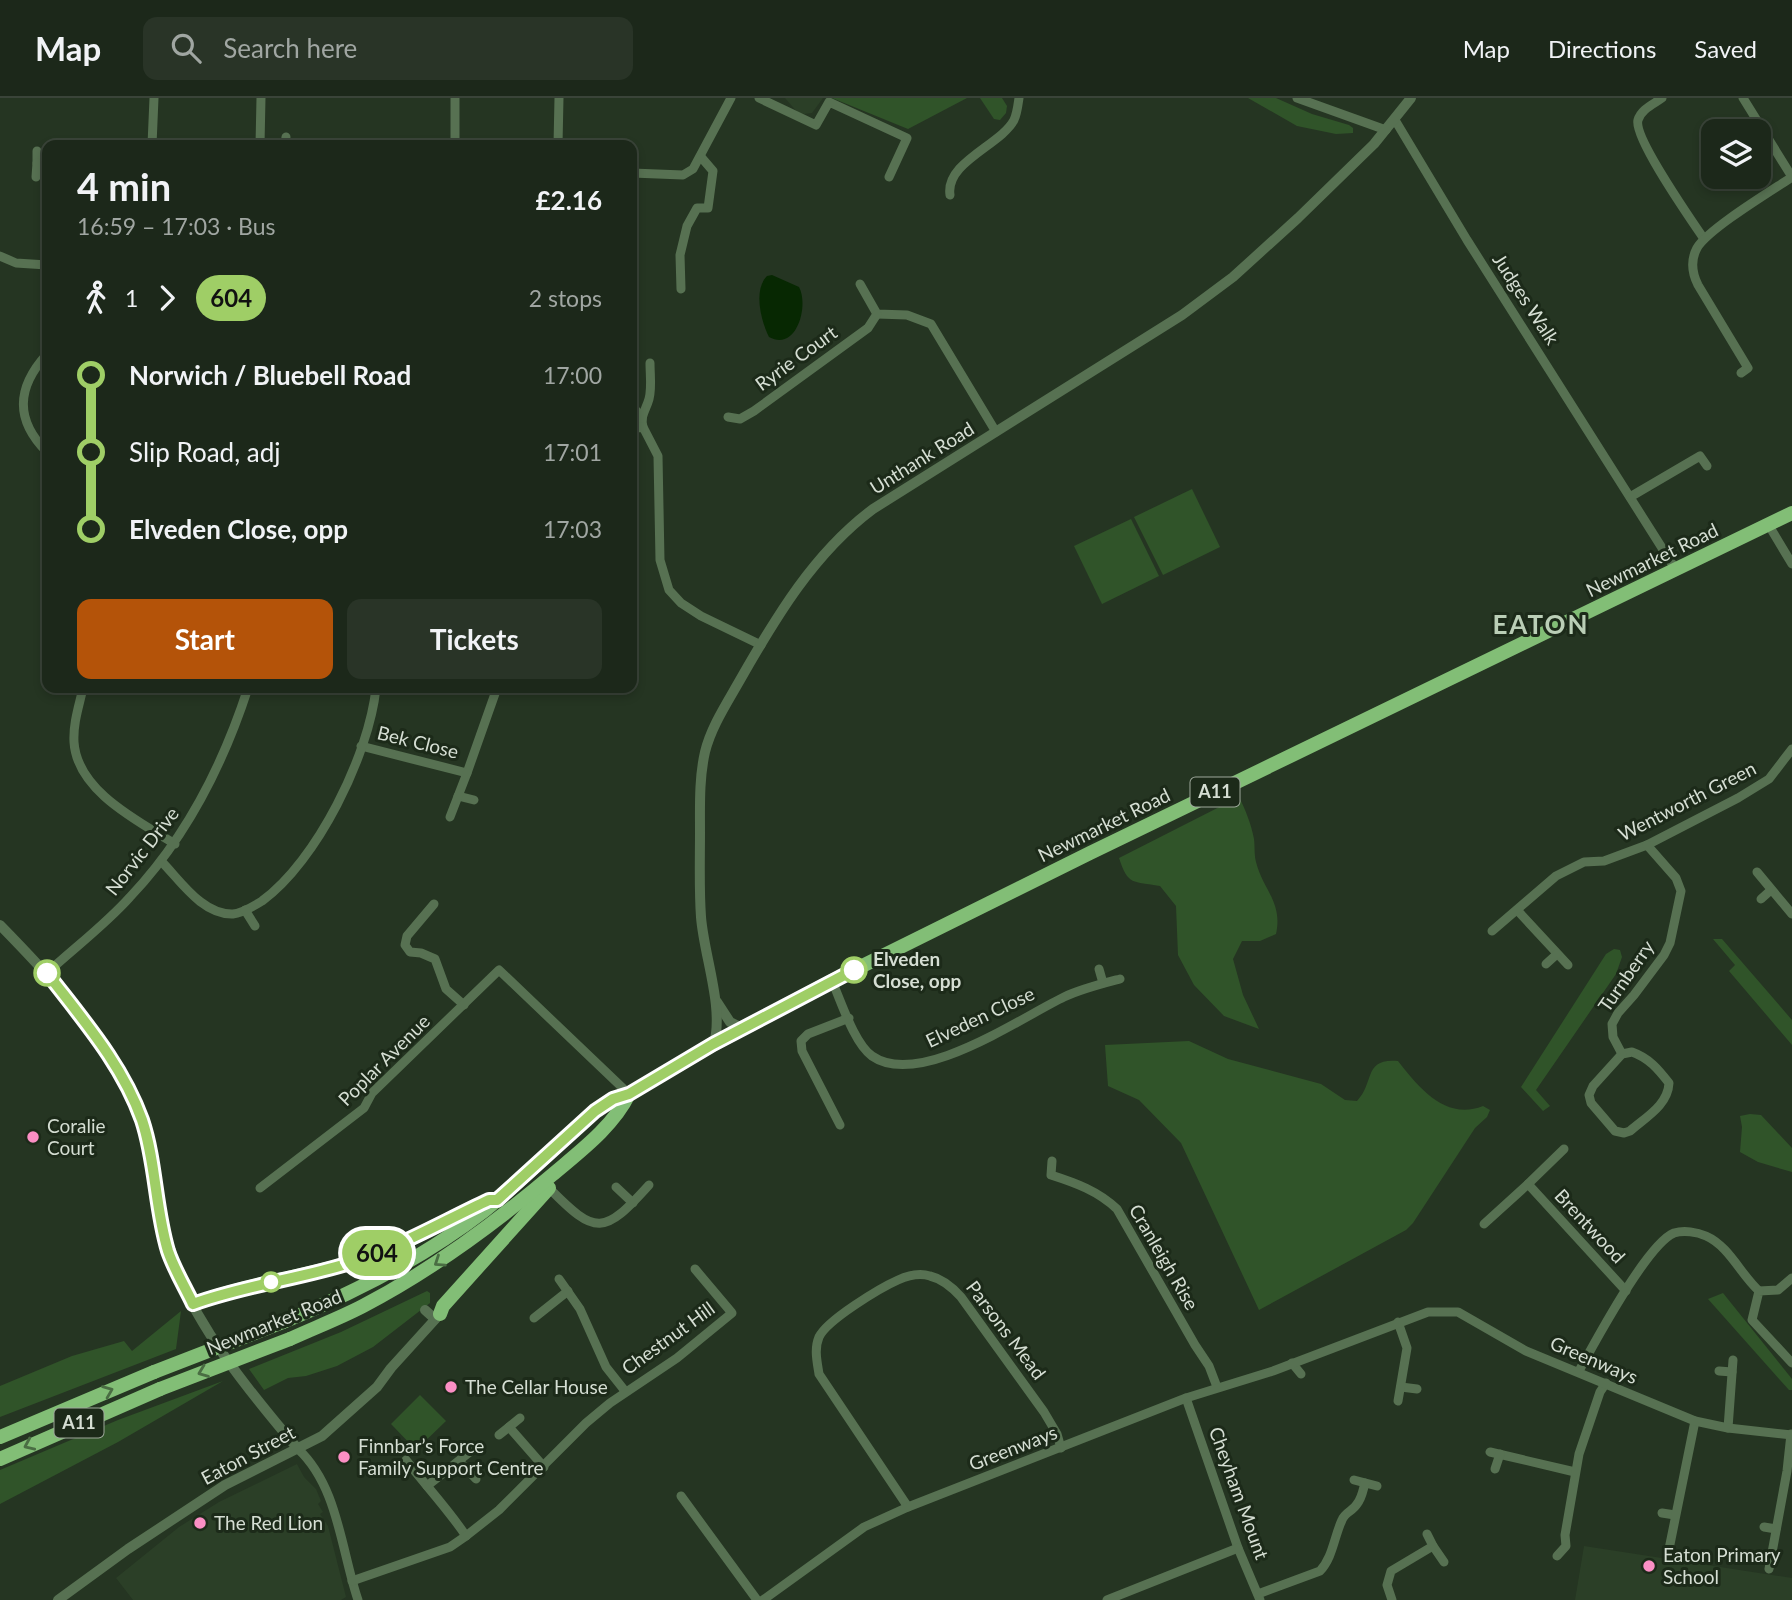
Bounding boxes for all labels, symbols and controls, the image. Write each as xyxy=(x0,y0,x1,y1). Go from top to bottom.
search box xyxy=(143,17,633,80)
text: Map xyxy=(35,28,101,68)
icon: search xyxy=(167,29,205,67)
text: Search here xyxy=(223,32,357,64)
text: Map xyxy=(1463,34,1510,63)
text: Directions xyxy=(1548,34,1656,63)
text: Saved xyxy=(1694,34,1757,63)
map controls xyxy=(1701,119,1771,189)
button: layers xyxy=(1701,119,1771,189)
text: 4 min xyxy=(77,163,171,209)
text: £2.16 xyxy=(536,184,602,216)
text: 16:59 – 17:03 · Bus xyxy=(77,212,276,240)
street label: Judges Walk xyxy=(1489,249,1565,349)
icon: walk xyxy=(77,279,115,317)
icon: forward xyxy=(148,279,186,317)
text: 604 xyxy=(210,283,252,312)
text: 1 xyxy=(125,284,138,312)
text: 2 stops xyxy=(529,284,602,312)
street label: Ryrie Court xyxy=(750,320,841,395)
text: Norwich / Bluebell Road xyxy=(129,359,411,391)
text: 17:00 xyxy=(543,361,602,389)
street label: Unthank Road xyxy=(865,416,978,499)
text: Slip Road, adj xyxy=(129,436,280,468)
text: 17:01 xyxy=(543,438,602,466)
text: Elveden Close, opp xyxy=(129,513,348,545)
text: 17:03 xyxy=(543,515,602,543)
street label: Newmarket Road xyxy=(1582,518,1722,601)
button: Start xyxy=(77,599,333,679)
button: Tickets xyxy=(347,599,602,679)
district label: EATON xyxy=(1492,608,1590,640)
street label: Bek Close xyxy=(375,720,461,763)
street label: Wentworth Green xyxy=(1614,756,1760,845)
road number: A11 xyxy=(1190,778,1240,806)
street label: Newmarket Road xyxy=(1034,783,1174,866)
street label: Norvic Drive xyxy=(100,802,183,899)
street label: Turnberry xyxy=(1593,936,1659,1016)
place label: Elveden Close, opp xyxy=(873,947,961,992)
marker: Elveden Close, opp xyxy=(841,957,867,983)
unlabelled marker xyxy=(34,960,60,986)
street label: Elveden Close xyxy=(922,981,1038,1052)
street label: Poplar Avenue xyxy=(333,1009,434,1110)
place label: Coralie Court xyxy=(47,1114,106,1159)
marker: Coralie Court xyxy=(25,1129,41,1145)
street label: Brentwood xyxy=(1550,1184,1630,1267)
street label: Cranleigh Rise xyxy=(1125,1200,1204,1314)
line badge: 604 xyxy=(337,1230,417,1276)
text: 604 xyxy=(356,1238,398,1267)
one-way arrow xyxy=(434,1254,447,1266)
unlabelled marker xyxy=(261,1272,281,1292)
street label: Parsons Mead xyxy=(962,1276,1051,1384)
street label: Newmarket Road xyxy=(203,1284,345,1359)
street label: Chestnut Hill xyxy=(617,1296,719,1379)
street label: Greenways xyxy=(1547,1331,1641,1388)
one-way arrow xyxy=(198,1364,210,1378)
place label: The Cellar House xyxy=(465,1375,608,1398)
marker: The Cellar House xyxy=(443,1379,459,1395)
one-way arrow xyxy=(101,1386,113,1400)
road number: A11 xyxy=(55,1408,104,1438)
street label: Eaton Street xyxy=(197,1420,299,1489)
street label: Greenways xyxy=(965,1420,1060,1475)
street label: Cheyham Mount xyxy=(1205,1423,1274,1562)
place label: Finnbar’s Force Family Support Centre xyxy=(358,1434,543,1479)
one-way arrow xyxy=(24,1437,37,1451)
marker: Finnbar’s Force Family Support Centre xyxy=(336,1449,352,1465)
place label: The Red Lion xyxy=(214,1511,323,1534)
marker: The Red Lion xyxy=(192,1515,208,1531)
place label: Eaton Primary School xyxy=(1663,1543,1781,1588)
marker: Eaton Primary School xyxy=(1641,1558,1657,1574)

